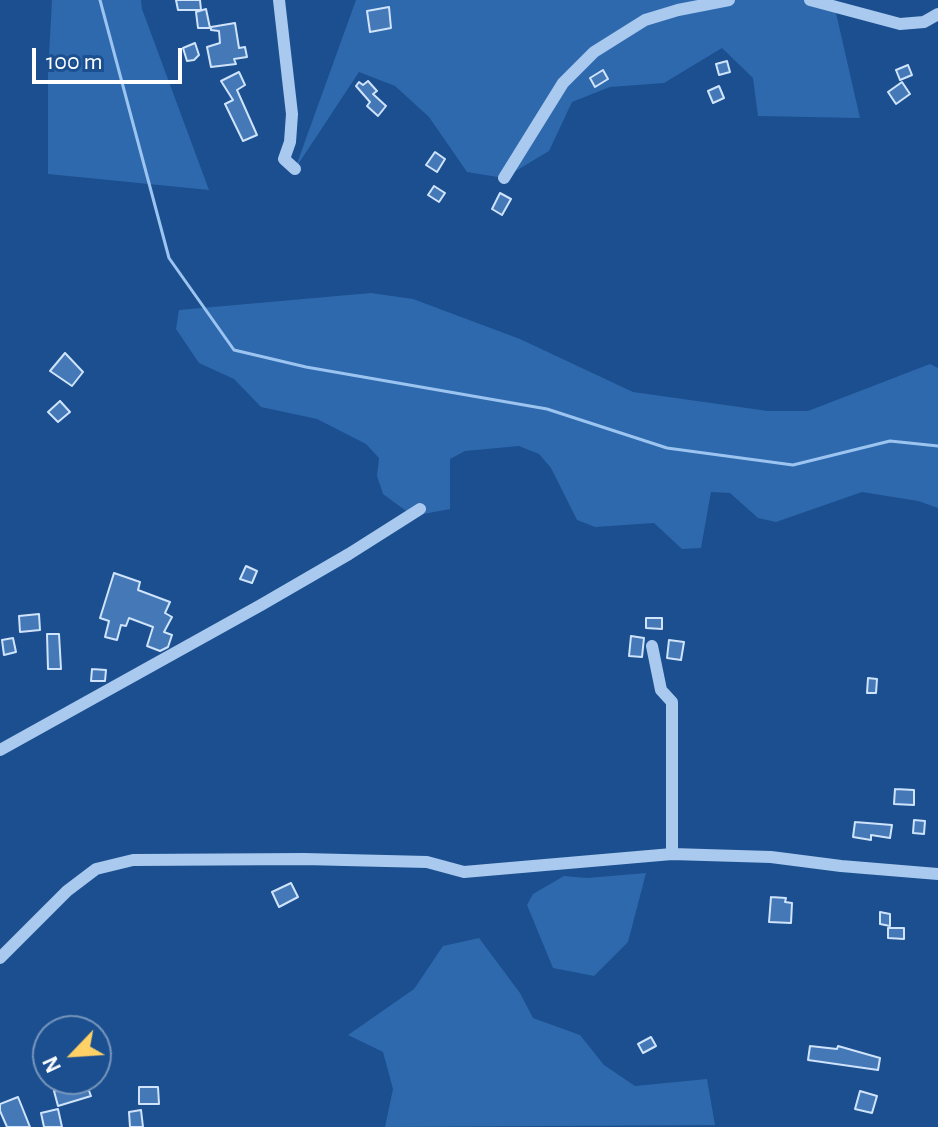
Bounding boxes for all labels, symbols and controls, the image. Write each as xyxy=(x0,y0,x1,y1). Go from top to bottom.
scale bar xyxy=(36,32,186,82)
text: 100 m xyxy=(46,50,103,74)
north arrow xyxy=(32,1015,112,1095)
text: N xyxy=(39,1053,65,1076)

